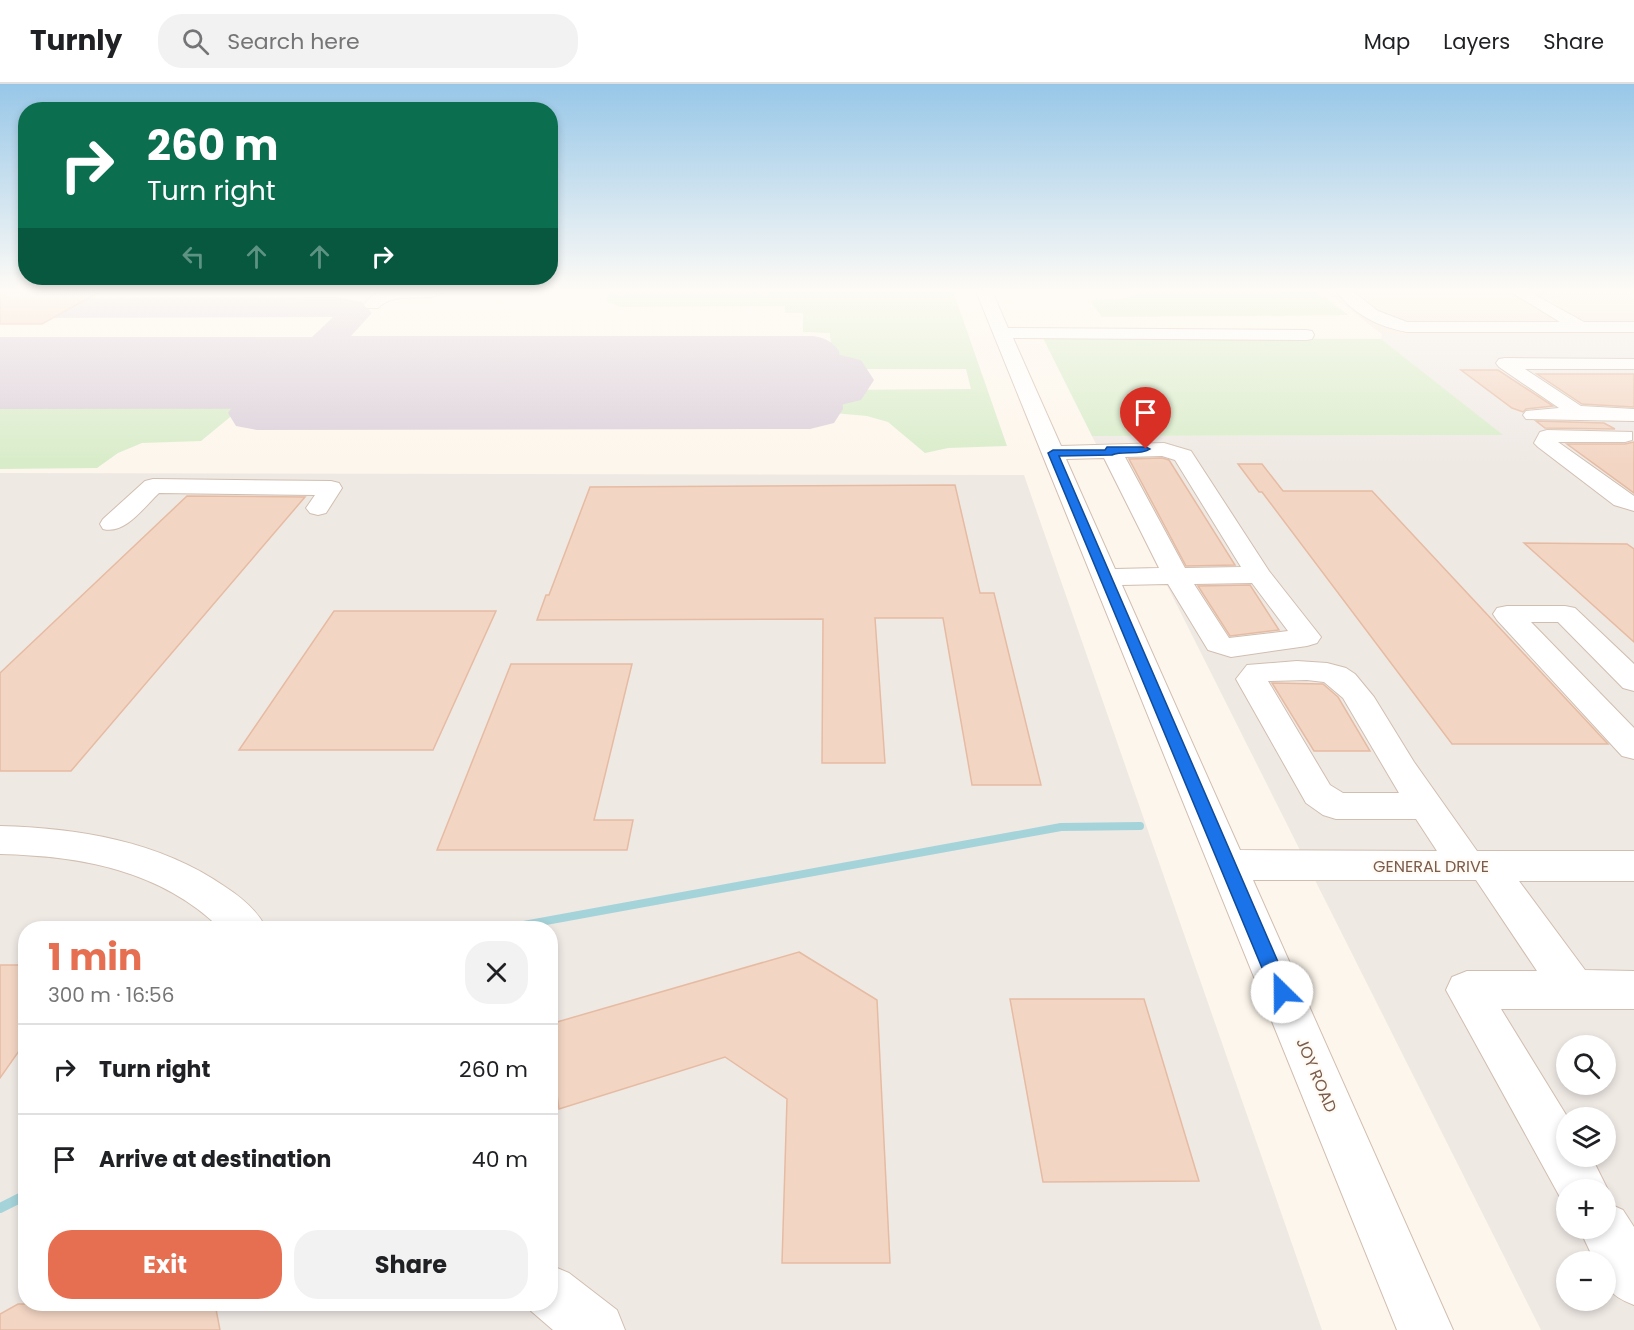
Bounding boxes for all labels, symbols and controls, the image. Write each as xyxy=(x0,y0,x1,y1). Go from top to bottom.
search box xyxy=(158,14,578,68)
text: Turnly xyxy=(30,21,122,60)
icon: search xyxy=(179,25,212,58)
text: Search here xyxy=(227,26,360,57)
text: Map xyxy=(1364,27,1410,56)
text: Layers xyxy=(1443,27,1510,56)
text: Share xyxy=(1543,27,1604,56)
text: 260 m xyxy=(147,116,279,175)
icon: right xyxy=(48,126,126,204)
text: Turn right xyxy=(147,172,276,209)
icon: left xyxy=(177,240,210,273)
icon: ahead xyxy=(240,240,273,273)
icon: ahead xyxy=(303,240,336,273)
icon: right xyxy=(366,240,399,273)
pin xyxy=(1120,387,1171,449)
icon: arrive xyxy=(1129,396,1162,429)
street label: GENERAL DRIVE xyxy=(1373,855,1489,878)
text: 1 min xyxy=(48,932,142,983)
button: close xyxy=(465,941,528,1004)
position arrow xyxy=(1250,960,1314,1024)
text: 300 m · 16:56 xyxy=(48,981,174,1009)
street label: JOY ROAD xyxy=(1291,1034,1343,1116)
map controls xyxy=(1556,1035,1616,1311)
button: search xyxy=(1556,1035,1616,1095)
icon: right xyxy=(48,1053,81,1086)
text: Turn right xyxy=(99,1054,210,1085)
text: 260 m xyxy=(459,1054,528,1085)
button: layers xyxy=(1556,1107,1616,1167)
icon: arrive xyxy=(48,1143,81,1176)
text: Arrive at destination xyxy=(99,1144,331,1175)
text: 40 m xyxy=(472,1144,528,1175)
button: + xyxy=(1556,1179,1616,1239)
button: Exit xyxy=(48,1230,282,1299)
button: Share xyxy=(294,1230,528,1299)
button: − xyxy=(1556,1251,1616,1311)

